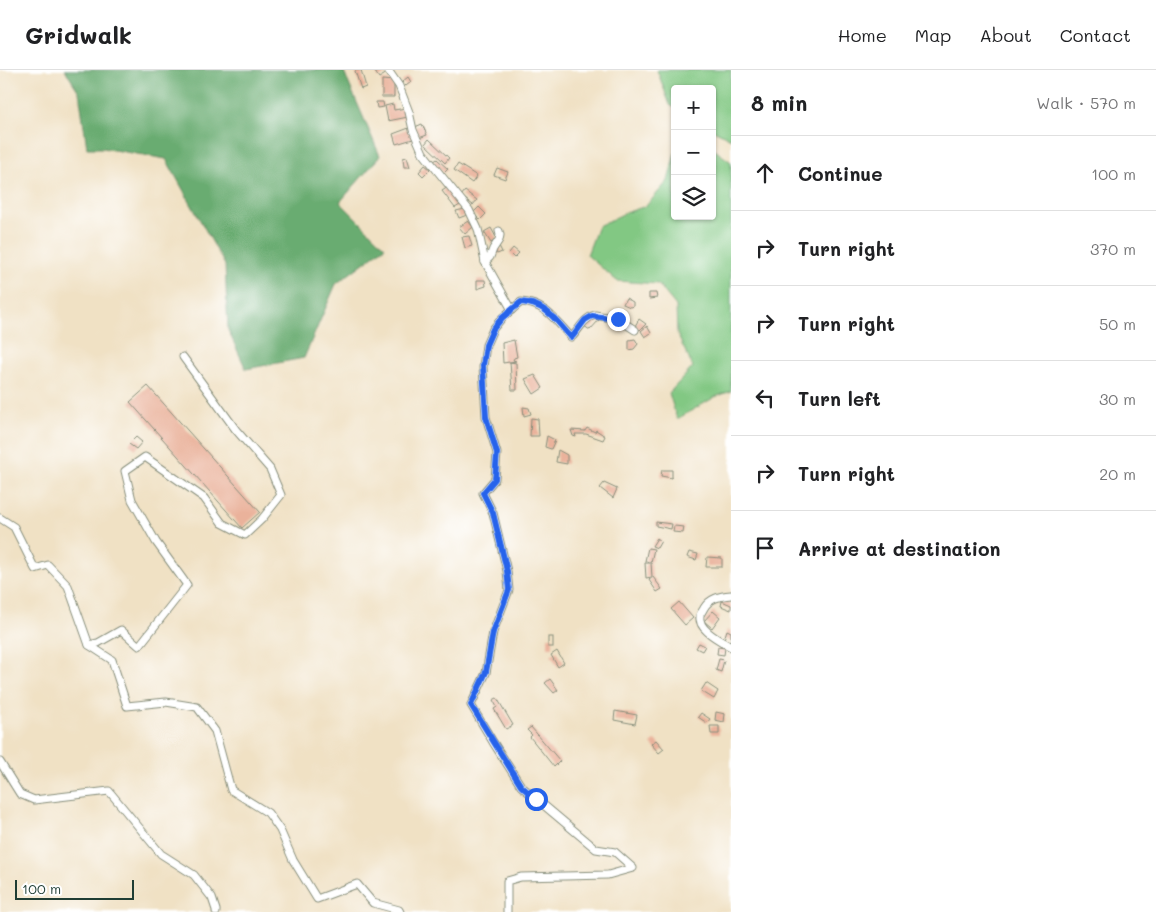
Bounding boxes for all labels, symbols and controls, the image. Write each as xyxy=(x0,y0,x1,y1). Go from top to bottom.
text: Gridwalk xyxy=(25,19,132,50)
text: Home xyxy=(838,23,887,47)
text: Map xyxy=(915,23,951,47)
text: About xyxy=(979,23,1032,47)
text: Contact xyxy=(1060,23,1131,47)
map controls xyxy=(671,85,716,220)
button: + xyxy=(671,85,716,130)
text: 8 min xyxy=(751,89,807,116)
text: Walk · 570 m xyxy=(1036,92,1136,113)
button: − xyxy=(671,130,716,175)
icon: ahead xyxy=(751,159,779,187)
text: Continue xyxy=(798,161,883,186)
text: 100 m xyxy=(1091,163,1136,184)
button: layers xyxy=(671,175,716,220)
icon: right xyxy=(751,234,779,262)
text: Turn right xyxy=(798,236,895,261)
text: 370 m xyxy=(1090,238,1136,259)
route end xyxy=(607,308,630,331)
icon: right xyxy=(751,309,779,337)
text: Turn right xyxy=(798,311,895,336)
text: 50 m xyxy=(1099,313,1136,334)
icon: left xyxy=(751,384,779,412)
text: Turn left xyxy=(798,386,881,411)
text: 30 m xyxy=(1099,388,1136,409)
icon: right xyxy=(751,459,779,487)
text: Turn right xyxy=(798,461,895,486)
text: 20 m xyxy=(1099,463,1136,484)
icon: arrive xyxy=(751,534,779,562)
text: Arrive at destination xyxy=(798,536,1001,561)
route start xyxy=(525,788,548,811)
scale bar xyxy=(15,877,134,900)
text: 100 m xyxy=(22,879,61,898)

